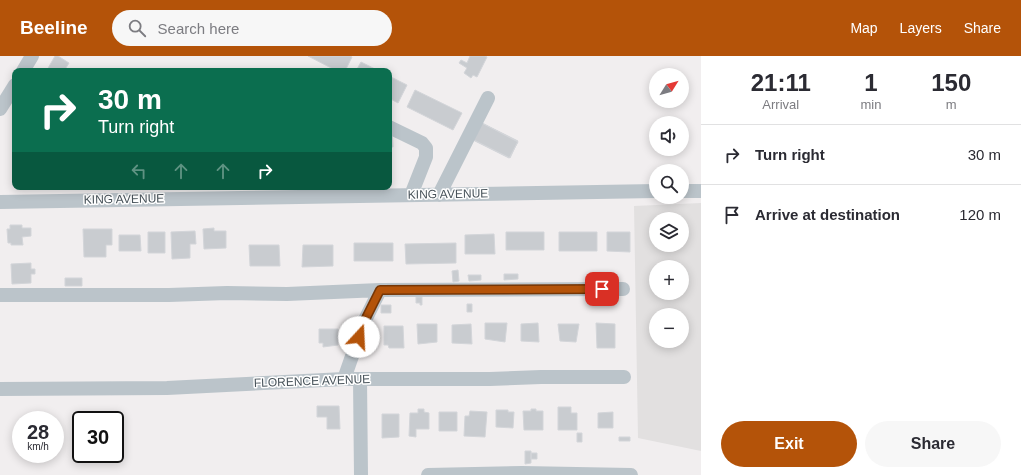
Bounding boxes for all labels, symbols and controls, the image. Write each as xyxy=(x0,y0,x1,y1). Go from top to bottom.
search box xyxy=(112,10,392,46)
text: Beeline xyxy=(20,17,88,38)
icon: search xyxy=(126,17,148,39)
text: Search here xyxy=(158,20,239,37)
text: Map xyxy=(850,20,878,36)
text: Layers xyxy=(900,20,942,36)
text: Share xyxy=(964,20,1001,36)
north arrow xyxy=(649,68,689,108)
map controls xyxy=(649,68,689,348)
text: 21:11 xyxy=(751,69,811,96)
text: 1 xyxy=(864,69,878,96)
text: 150 xyxy=(931,69,971,96)
icon: right xyxy=(32,84,84,136)
text: 30 m xyxy=(98,84,162,115)
text: Arrival xyxy=(762,97,799,112)
text: min xyxy=(861,97,881,112)
text: m xyxy=(946,97,957,112)
button: sound xyxy=(649,116,689,156)
text: Turn right xyxy=(98,117,174,137)
icon: right xyxy=(721,144,743,166)
text: Turn right xyxy=(755,146,825,163)
text: 30 m xyxy=(968,146,1001,163)
icon: left xyxy=(128,160,150,182)
icon: ahead xyxy=(170,160,192,182)
icon: ahead xyxy=(212,160,234,182)
icon: right xyxy=(254,160,276,182)
button: search xyxy=(649,164,689,204)
street label: KING AVENUE xyxy=(408,186,488,202)
street label: KING AVENUE xyxy=(84,191,164,207)
icon: arrive xyxy=(721,204,743,226)
text: Arrive at destination xyxy=(755,206,900,223)
text: 120 m xyxy=(959,206,1001,223)
button: layers xyxy=(649,212,689,252)
button: + xyxy=(649,260,689,300)
pin xyxy=(585,272,619,306)
icon: arrive xyxy=(591,278,613,300)
button: − xyxy=(649,308,689,348)
position arrow xyxy=(338,316,380,358)
street label: FLORENCE AVENUE xyxy=(254,372,370,390)
speed limit sign: 30 xyxy=(72,411,124,463)
text: 28 xyxy=(27,421,49,443)
button: Exit xyxy=(721,421,857,467)
button: Share xyxy=(865,421,1001,467)
text: km/h xyxy=(27,441,49,452)

